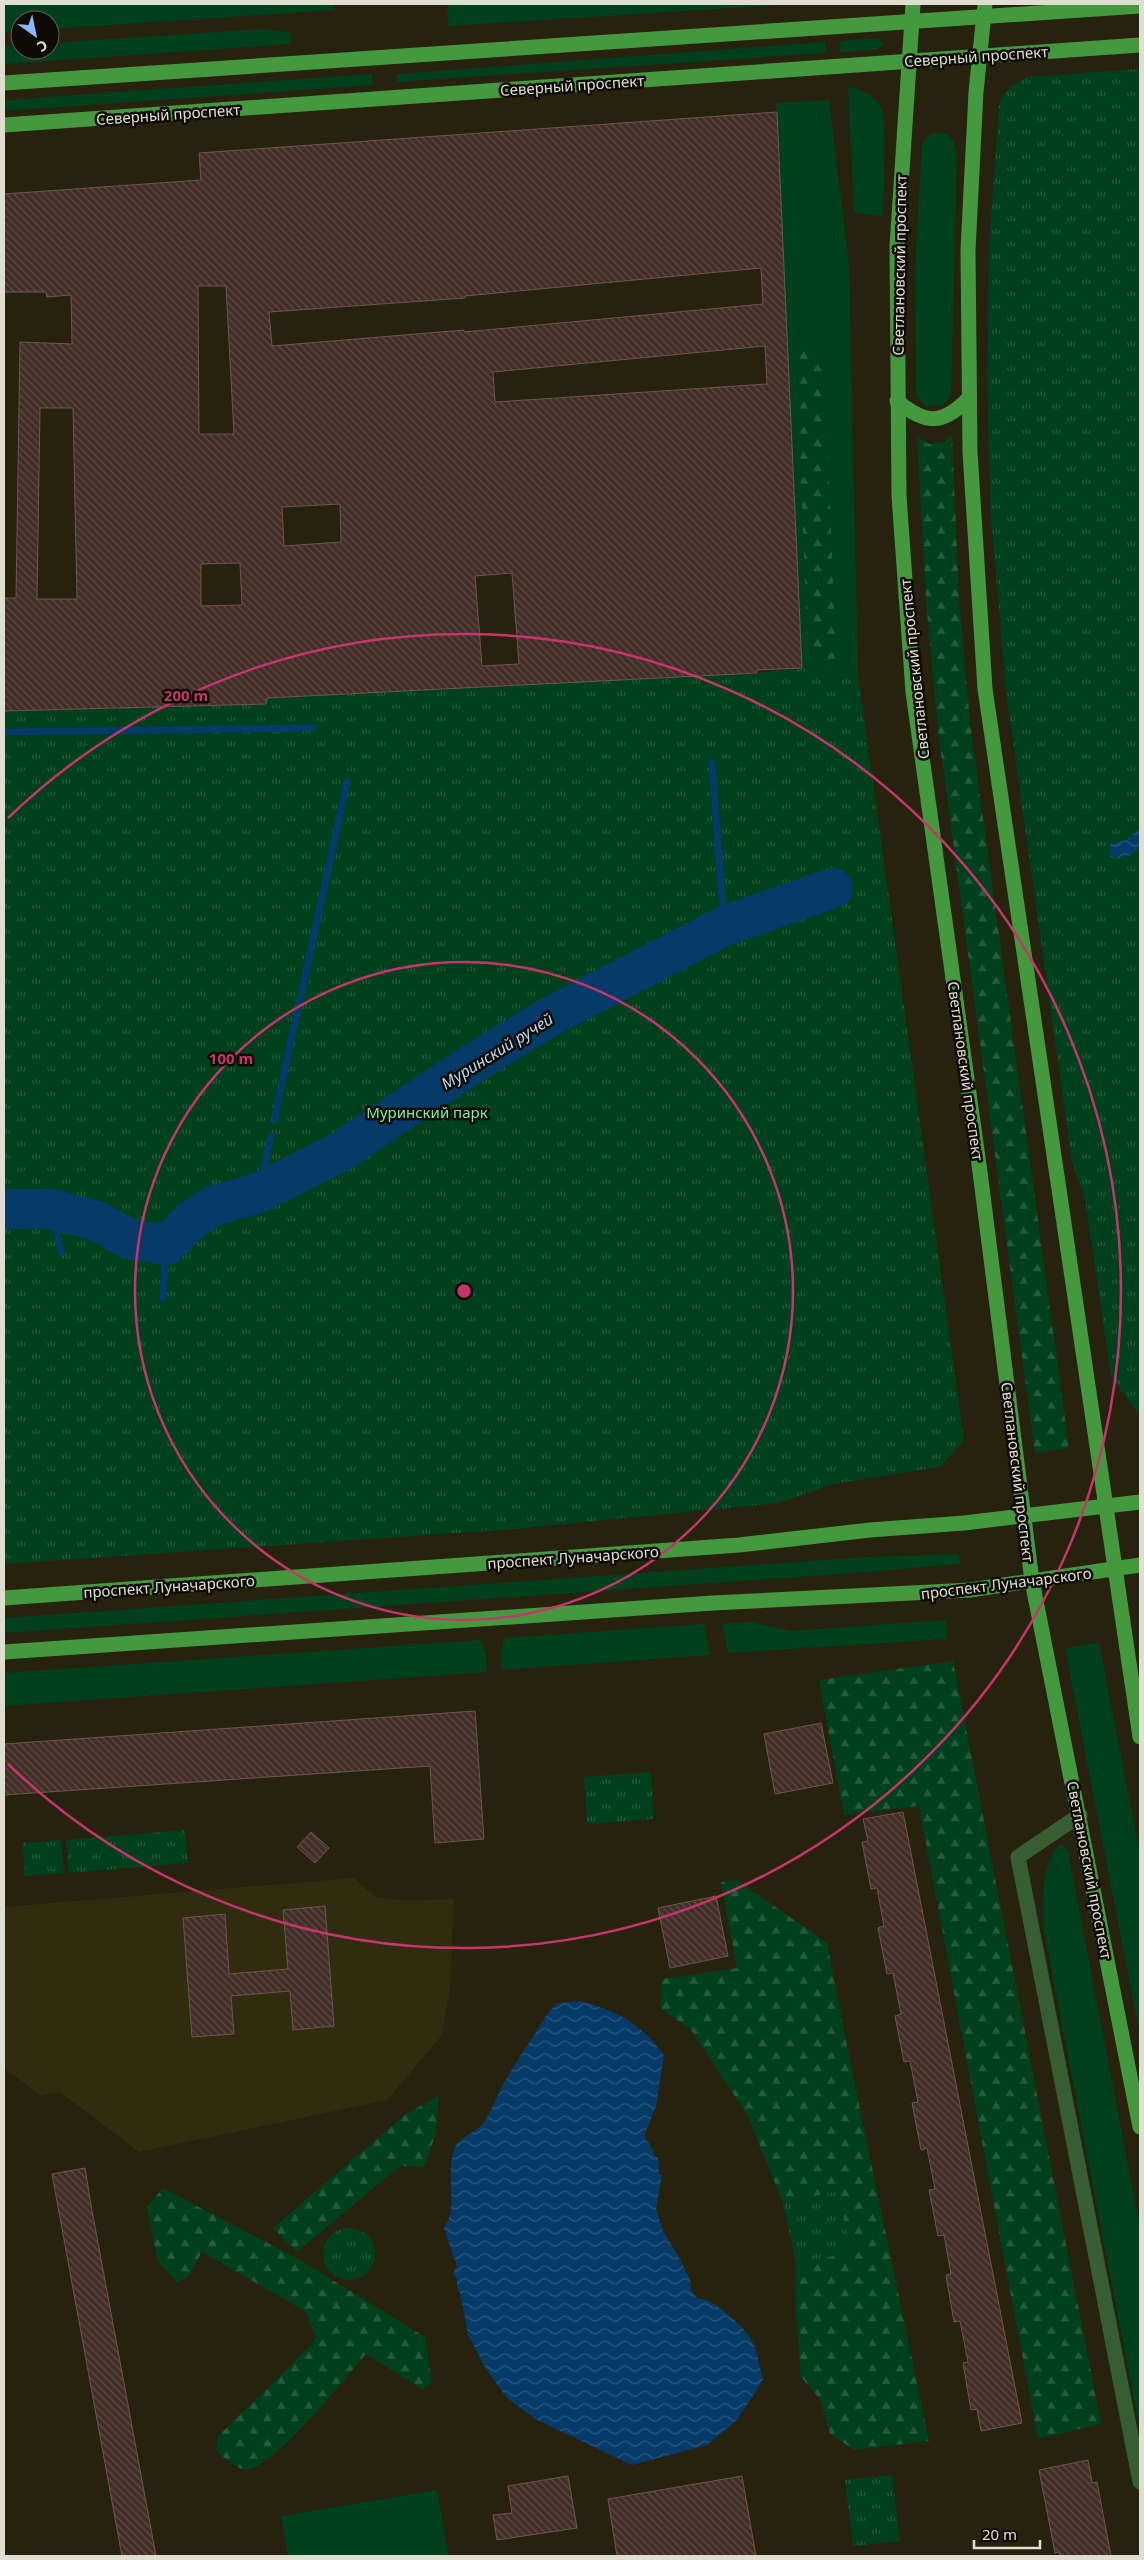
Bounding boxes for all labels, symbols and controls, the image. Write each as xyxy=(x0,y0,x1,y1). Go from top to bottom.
north arrow xyxy=(10,10,60,60)
text: С xyxy=(33,36,51,57)
street label: Северный проспект xyxy=(903,41,1049,71)
street label: Северный проспект xyxy=(499,70,645,100)
street label: Северный проспект xyxy=(95,99,241,129)
street label: Светлановский проспект xyxy=(887,174,911,356)
street label: Светлановский проспект xyxy=(895,578,933,760)
text: 200 m xyxy=(164,685,208,705)
street label: Светлановский проспект xyxy=(943,980,989,1162)
water label: Муринский ручей xyxy=(437,1008,557,1094)
text: 100 m xyxy=(209,1048,253,1068)
park label: Муринский парк xyxy=(366,1102,488,1122)
centre of rings xyxy=(455,1282,473,1300)
street label: Светлановский проспект xyxy=(997,1381,1039,1563)
street label: проспект Луначарского xyxy=(487,1541,660,1573)
street label: проспект Луначарского xyxy=(919,1563,1093,1603)
street label: проспект Луначарского xyxy=(83,1570,256,1602)
street label: Светлановский проспект xyxy=(1063,1779,1117,1961)
scale bar xyxy=(974,2518,1040,2550)
text: 20 m xyxy=(982,2524,1017,2544)

